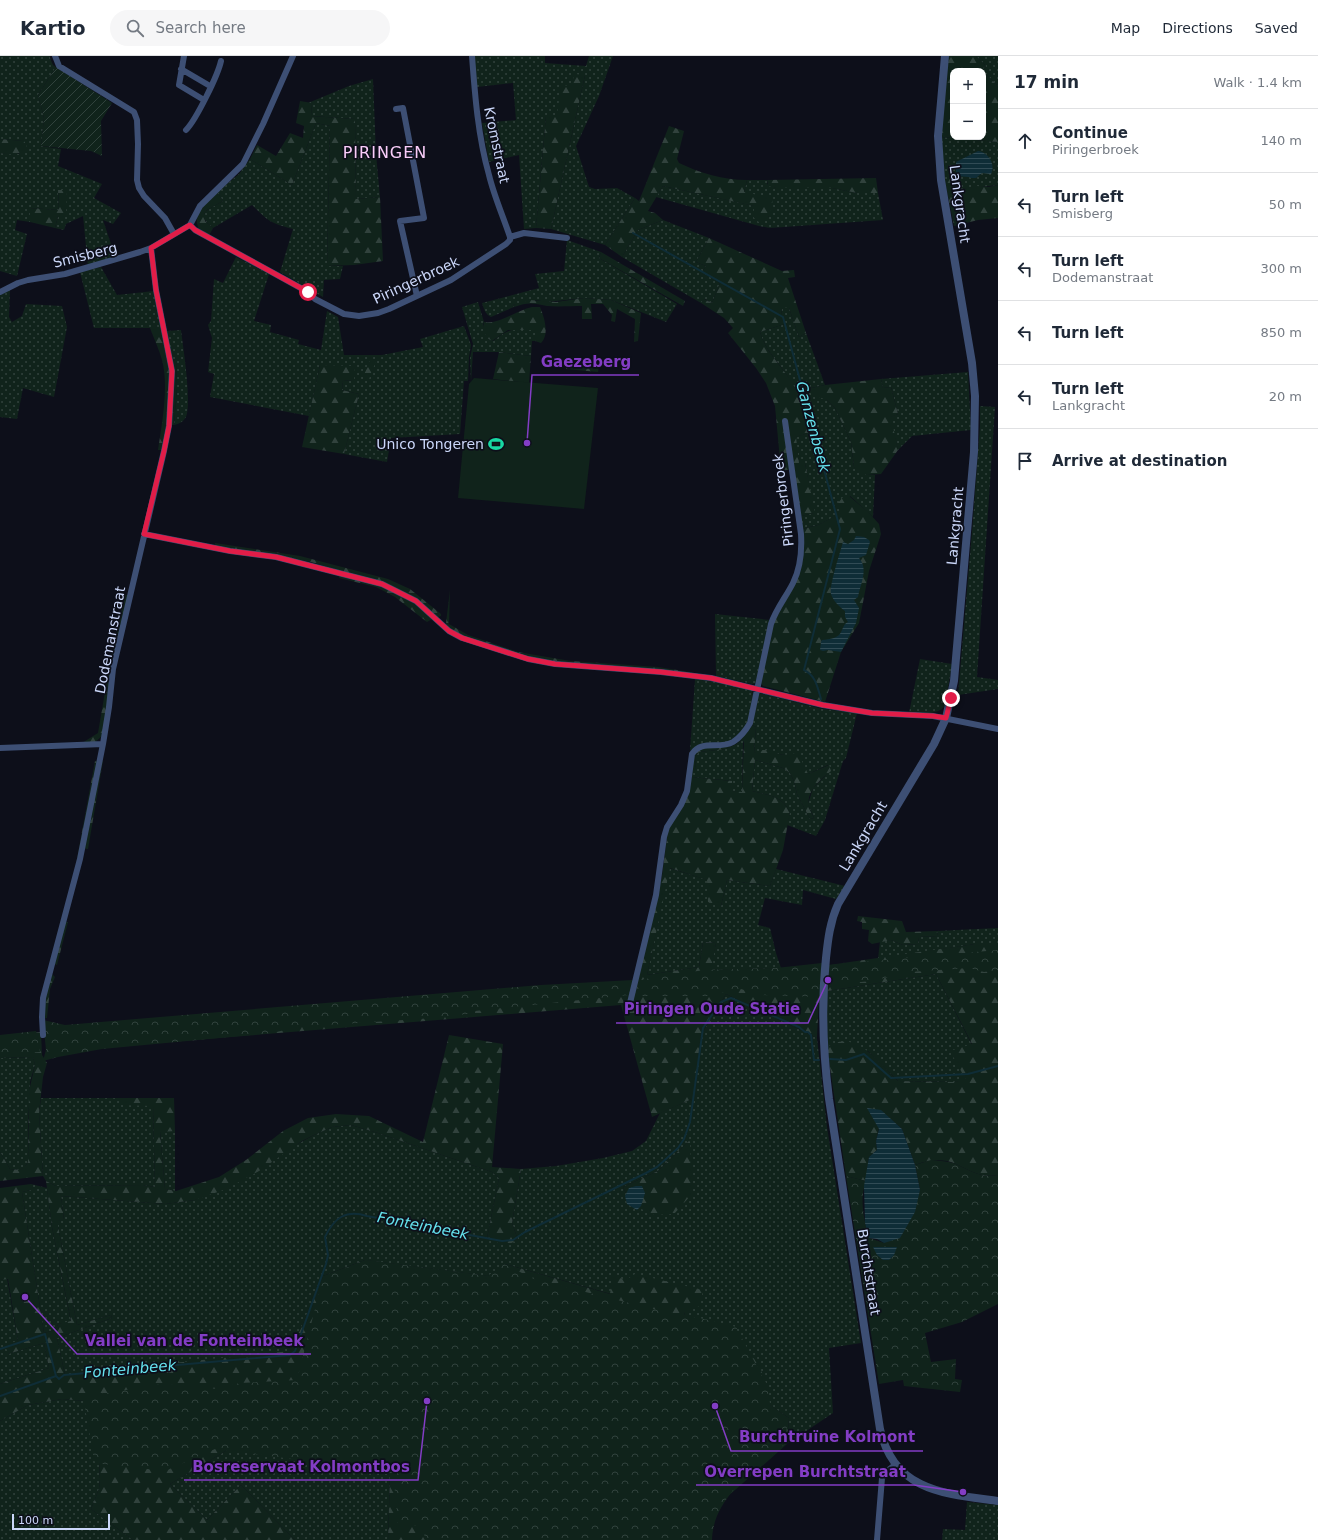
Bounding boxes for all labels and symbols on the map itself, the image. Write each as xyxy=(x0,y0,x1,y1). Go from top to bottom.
street label: Kromstraat xyxy=(481,105,513,185)
district label: PIRINGEN xyxy=(343,143,427,162)
street label: Lankgracht xyxy=(947,164,973,245)
street label: Smisberg xyxy=(51,239,119,271)
street label: Piringerbroek xyxy=(370,253,463,307)
route start xyxy=(299,283,317,301)
callout: Gaezeberg xyxy=(532,348,639,375)
text: Gaezeberg xyxy=(541,353,631,371)
water label: Ganzenbeek xyxy=(792,379,834,476)
sports icon: Unico Tongeren xyxy=(487,435,505,453)
place label: Unico Tongeren xyxy=(376,436,484,452)
street label: Piringerbroek xyxy=(769,452,797,547)
street label: Lankgracht xyxy=(944,486,966,566)
street label: Dodemanstraat xyxy=(92,584,128,695)
route end xyxy=(942,689,960,707)
street label: Lankgracht xyxy=(836,798,890,874)
callout: Piringen Oude Statie xyxy=(616,996,808,1023)
text: Piringen Oude Statie xyxy=(624,1000,800,1018)
water label: Fonteinbeek xyxy=(376,1208,472,1244)
street label: Burchtstraat xyxy=(854,1228,884,1317)
callout: Vallei van de Fonteinbeek xyxy=(77,1327,311,1354)
text: Vallei van de Fonteinbeek xyxy=(85,1332,304,1350)
water label: Fonteinbeek xyxy=(83,1356,178,1382)
callout: Burchtruïne Kolmont xyxy=(731,1424,923,1451)
text: Burchtruïne Kolmont xyxy=(739,1428,915,1446)
callout: Bosreservaat Kolmontbos xyxy=(184,1453,418,1480)
text: Bosreservaat Kolmontbos xyxy=(192,1458,410,1476)
callout: Overrepen Burchtstraat xyxy=(696,1458,914,1485)
text: Overrepen Burchtstraat xyxy=(704,1463,906,1481)
scale bar xyxy=(12,1512,110,1531)

